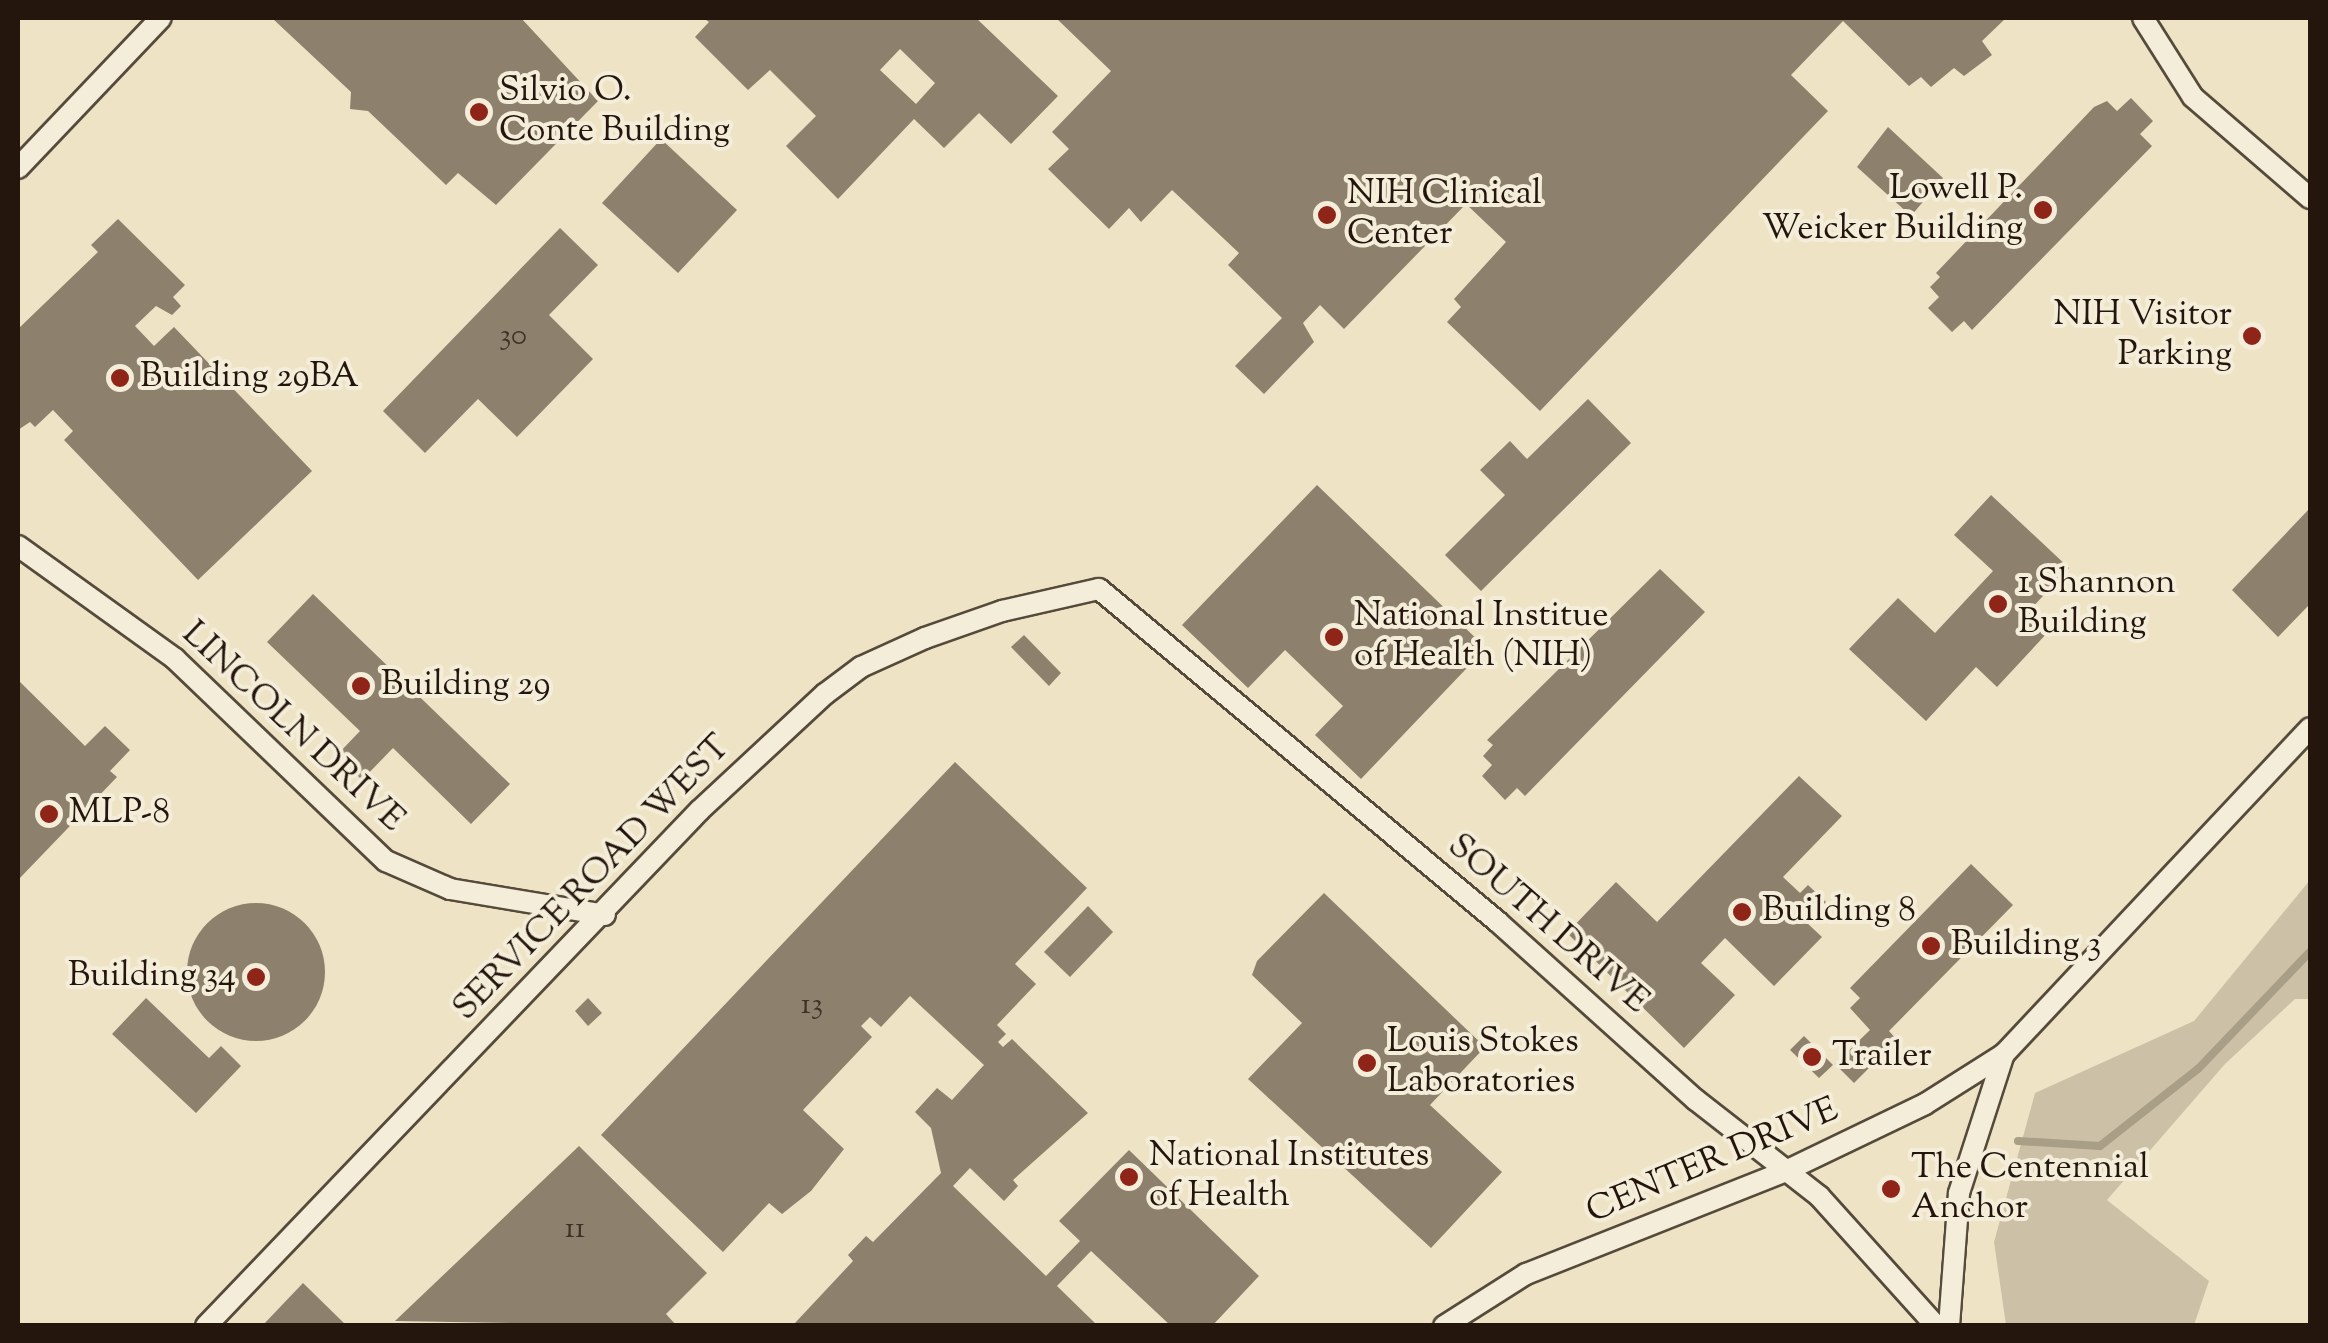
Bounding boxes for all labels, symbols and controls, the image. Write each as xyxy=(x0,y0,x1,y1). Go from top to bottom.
place label: Silvio O. Conte Building xyxy=(499,71,730,153)
marker: Silvio O. Conte Building xyxy=(468,101,490,123)
place label: Lowell P. Weicker Building xyxy=(1762,169,2023,251)
place label: NIH Clinical Center xyxy=(1347,174,1542,256)
marker: Lowell P. Weicker Building xyxy=(2032,199,2054,221)
marker: NIH Clinical Center xyxy=(1316,204,1338,226)
place label: NIH Visitor Parking xyxy=(2054,295,2232,377)
house number: 30 xyxy=(499,319,527,355)
marker: NIH Visitor Parking xyxy=(2241,325,2263,347)
place label: Building 29BA xyxy=(140,357,359,399)
marker: Building 29BA xyxy=(109,367,131,389)
place label: 1 Shannon Building xyxy=(2018,563,2176,645)
marker: 1 Shannon Building xyxy=(1987,593,2009,615)
place label: National Institue of Health (NIH) xyxy=(1354,596,1609,678)
street label: LINCOLN DRIVE xyxy=(172,614,412,842)
marker: National Institue of Health (NIH) xyxy=(1323,626,1345,648)
place label: Building 29 xyxy=(381,665,551,707)
marker: Building 29 xyxy=(350,675,372,697)
street label: SERVICE ROAD WEST xyxy=(446,728,740,1030)
place label: MLP-8 xyxy=(69,793,170,835)
marker: MLP-8 xyxy=(38,803,60,825)
street label: SOUTH DRIVE xyxy=(1438,826,1656,1024)
place label: Building 8 xyxy=(1762,891,1916,933)
marker: Building 8 xyxy=(1731,901,1753,923)
place label: Building 3 xyxy=(1951,925,2101,967)
marker: Building 3 xyxy=(1920,935,1942,957)
place label: Building 34 xyxy=(68,956,236,998)
marker: Building 34 xyxy=(245,966,267,988)
house number: 13 xyxy=(801,988,823,1024)
place label: Louis Stokes Laboratories xyxy=(1387,1022,1579,1104)
place label: Trailer xyxy=(1832,1036,1932,1078)
marker: Trailer xyxy=(1801,1046,1823,1068)
marker: Louis Stokes Laboratories xyxy=(1356,1052,1378,1074)
street label: CENTER DRIVE xyxy=(1581,1090,1845,1234)
place label: National Institutes of Health xyxy=(1149,1136,1429,1218)
place label: The Centennial Anchor xyxy=(1911,1148,2149,1230)
marker: National Institutes of Health xyxy=(1118,1166,1140,1188)
marker: The Centennial Anchor xyxy=(1880,1178,1902,1200)
house number: 11 xyxy=(565,1212,585,1248)

